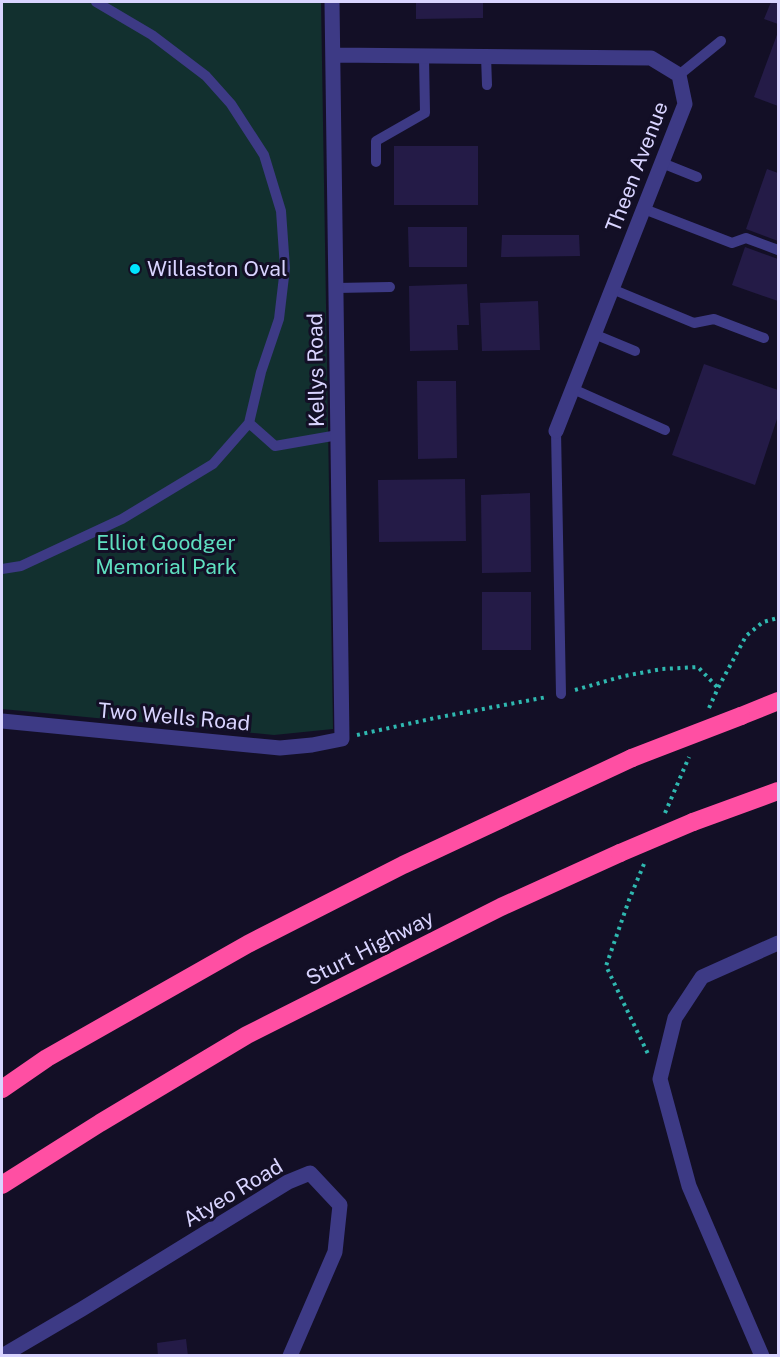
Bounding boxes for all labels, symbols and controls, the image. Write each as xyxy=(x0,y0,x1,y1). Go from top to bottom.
street label: Theen Avenue xyxy=(600,98,673,236)
place label: Willaston Oval xyxy=(147,256,287,281)
marker: Willaston Oval xyxy=(128,262,142,276)
street label: Kellys Road xyxy=(302,313,329,427)
park label: Elliot Goodger Memorial Park xyxy=(95,530,237,579)
street label: Two Wells Road xyxy=(97,697,251,736)
street label: Sturt Highway xyxy=(302,905,438,990)
street label: Atyeo Road xyxy=(179,1153,287,1232)

